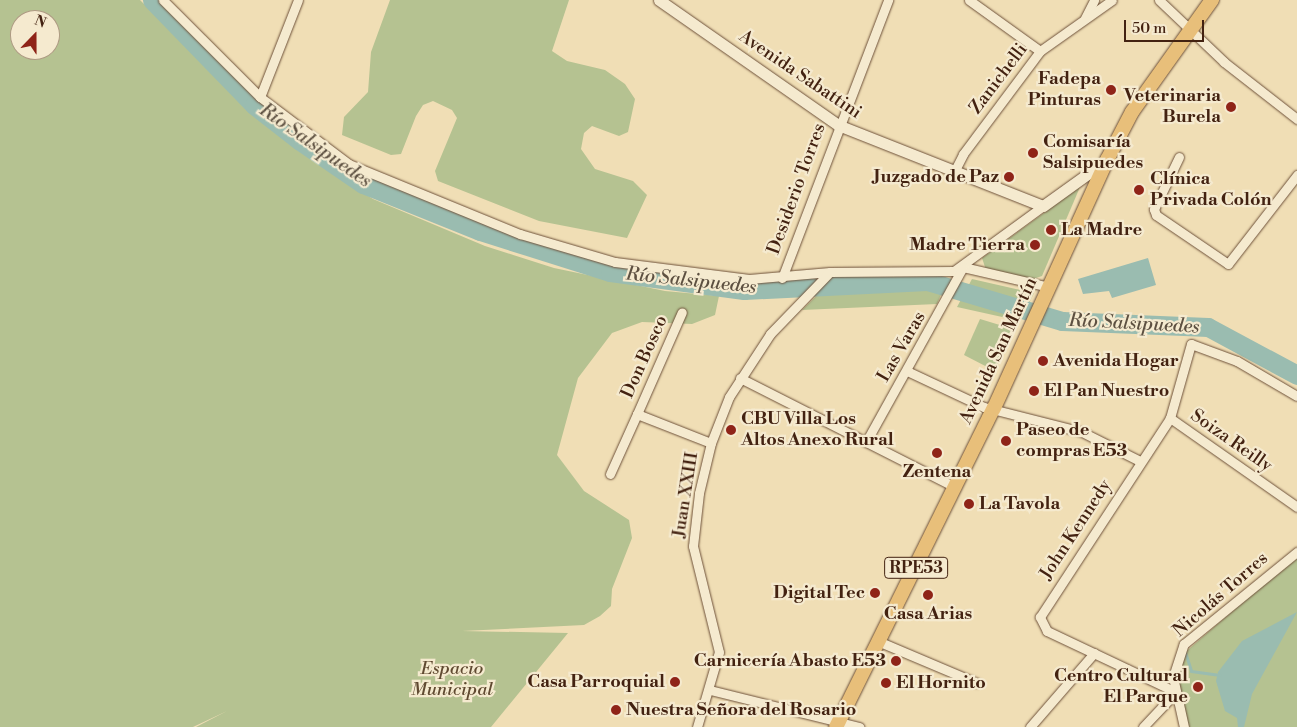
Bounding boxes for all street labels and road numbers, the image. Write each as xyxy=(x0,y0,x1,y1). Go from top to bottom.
street label: Avenida Sabattini xyxy=(735,26,865,124)
street label: Zanichelli xyxy=(965,39,1033,119)
street label: Desiderio Torres xyxy=(763,120,831,258)
street label: Avenida San Martín xyxy=(956,274,1042,428)
street label: Las Varas xyxy=(873,308,931,386)
street label: Don Bosco xyxy=(617,312,673,402)
street label: Soiza Reilly xyxy=(1186,405,1276,477)
street label: Juan XXIII xyxy=(669,451,703,539)
street label: John Kennedy xyxy=(1036,476,1116,584)
street label: Nicolás Torres xyxy=(1169,548,1273,642)
road number: RPE53 xyxy=(884,554,948,582)

